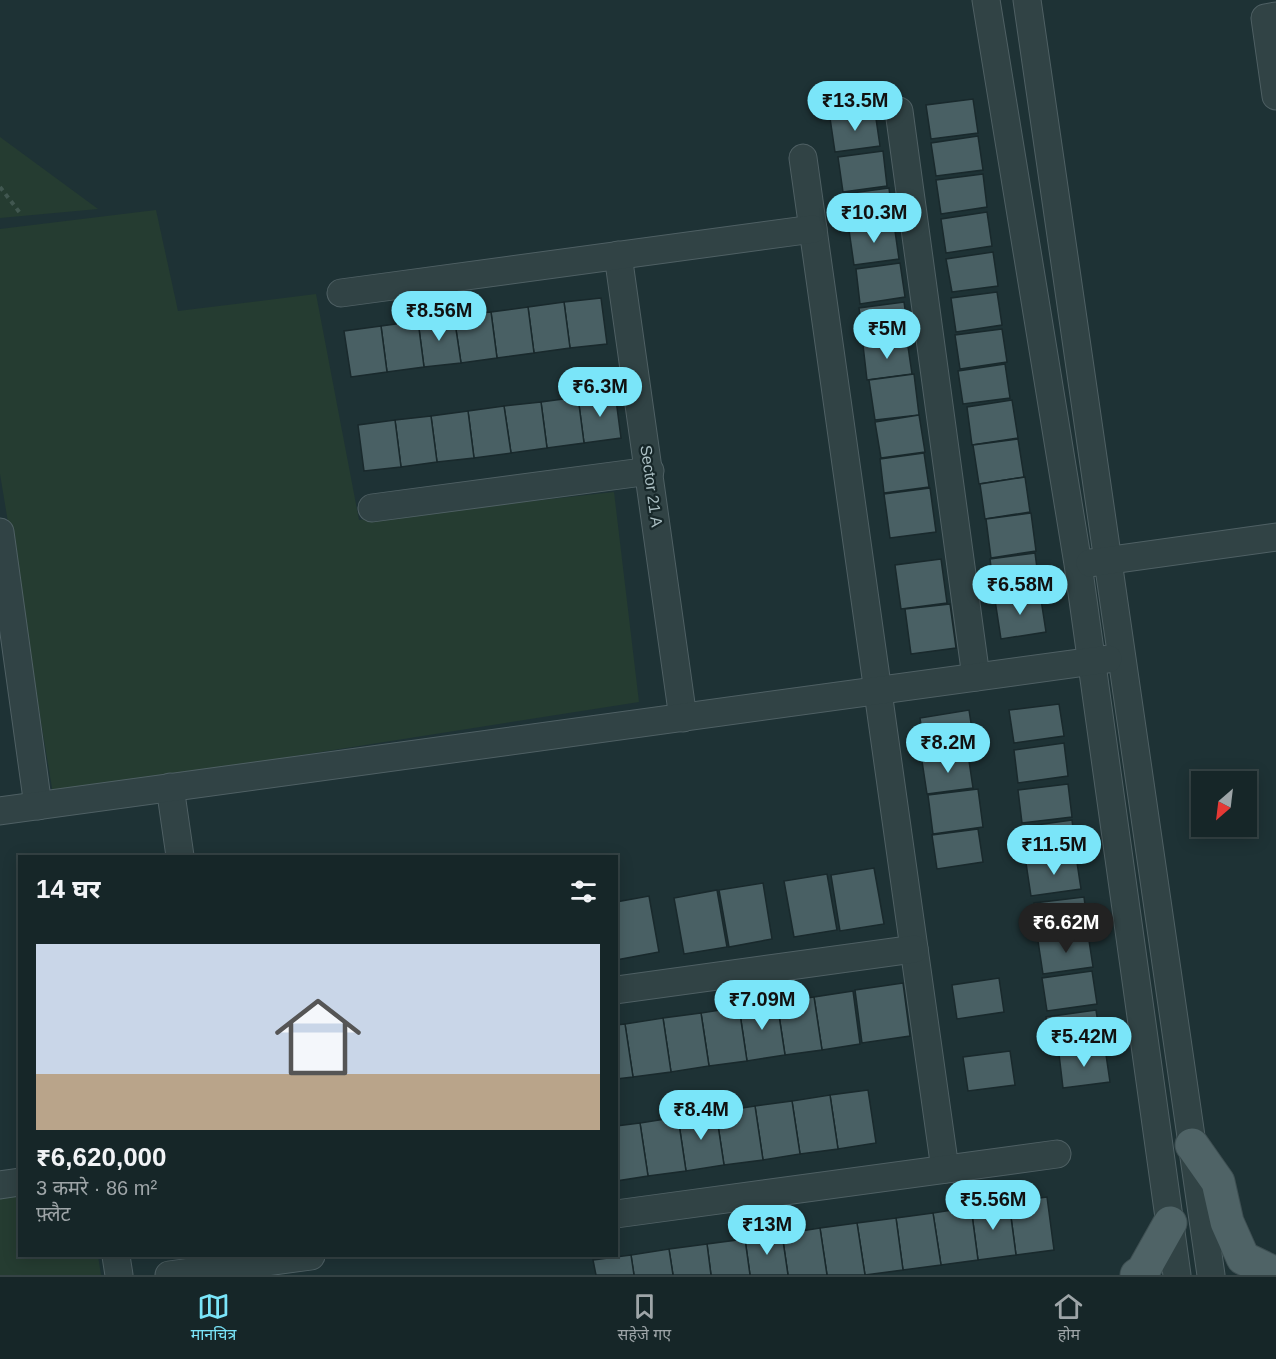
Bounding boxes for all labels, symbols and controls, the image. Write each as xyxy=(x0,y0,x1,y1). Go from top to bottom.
pin: ₹13.5M xyxy=(806,81,904,132)
text: ₹13.5M xyxy=(821,89,889,111)
pin: ₹10.3M xyxy=(825,193,923,244)
text: ₹10.3M xyxy=(840,201,908,223)
pin: ₹8.56M xyxy=(390,291,488,342)
text: ₹8.56M xyxy=(405,299,473,321)
pin: ₹5M xyxy=(858,309,916,360)
text: ₹5M xyxy=(867,317,907,339)
pin: ₹6.3M xyxy=(558,367,642,418)
text: ₹6.3M xyxy=(572,375,628,397)
street label: Sector 21 A xyxy=(637,444,666,529)
pin: ₹6.58M xyxy=(971,565,1069,616)
text: ₹6.58M xyxy=(986,573,1054,595)
pin: ₹8.2M xyxy=(906,723,990,774)
text: ₹8.2M xyxy=(920,731,976,753)
north arrow xyxy=(1191,771,1257,837)
map controls xyxy=(1191,771,1257,837)
pin: ₹11.5M xyxy=(1005,825,1103,876)
text: ₹11.5M xyxy=(1021,833,1087,855)
text: 14 घर xyxy=(36,874,100,904)
icon: filters xyxy=(567,875,600,908)
pin: ₹6.62M xyxy=(1017,903,1115,954)
text: ₹6.62M xyxy=(1032,911,1100,933)
pin: ₹7.09M xyxy=(713,980,811,1031)
icon: home xyxy=(264,983,372,1091)
text: ₹7.09M xyxy=(728,988,796,1010)
pin: ₹5.42M xyxy=(1035,1017,1133,1068)
text: ₹5.42M xyxy=(1050,1025,1118,1047)
pin: ₹8.4M xyxy=(659,1090,743,1141)
text: ₹8.4M xyxy=(673,1098,729,1120)
text: ₹6,620,000 xyxy=(36,1142,167,1172)
text: 3 कमरे · 86 m² xyxy=(36,1177,157,1199)
pin: ₹5.56M xyxy=(944,1180,1042,1231)
text: ₹5.56M xyxy=(959,1188,1027,1210)
text: फ़्लैट xyxy=(36,1203,71,1225)
pin: ₹13M xyxy=(731,1205,803,1256)
text: ₹13M xyxy=(742,1213,792,1235)
tab: मानचित्र xyxy=(191,1290,236,1347)
tab: सहेजे गए xyxy=(618,1290,671,1347)
tab: होम xyxy=(1052,1290,1085,1347)

